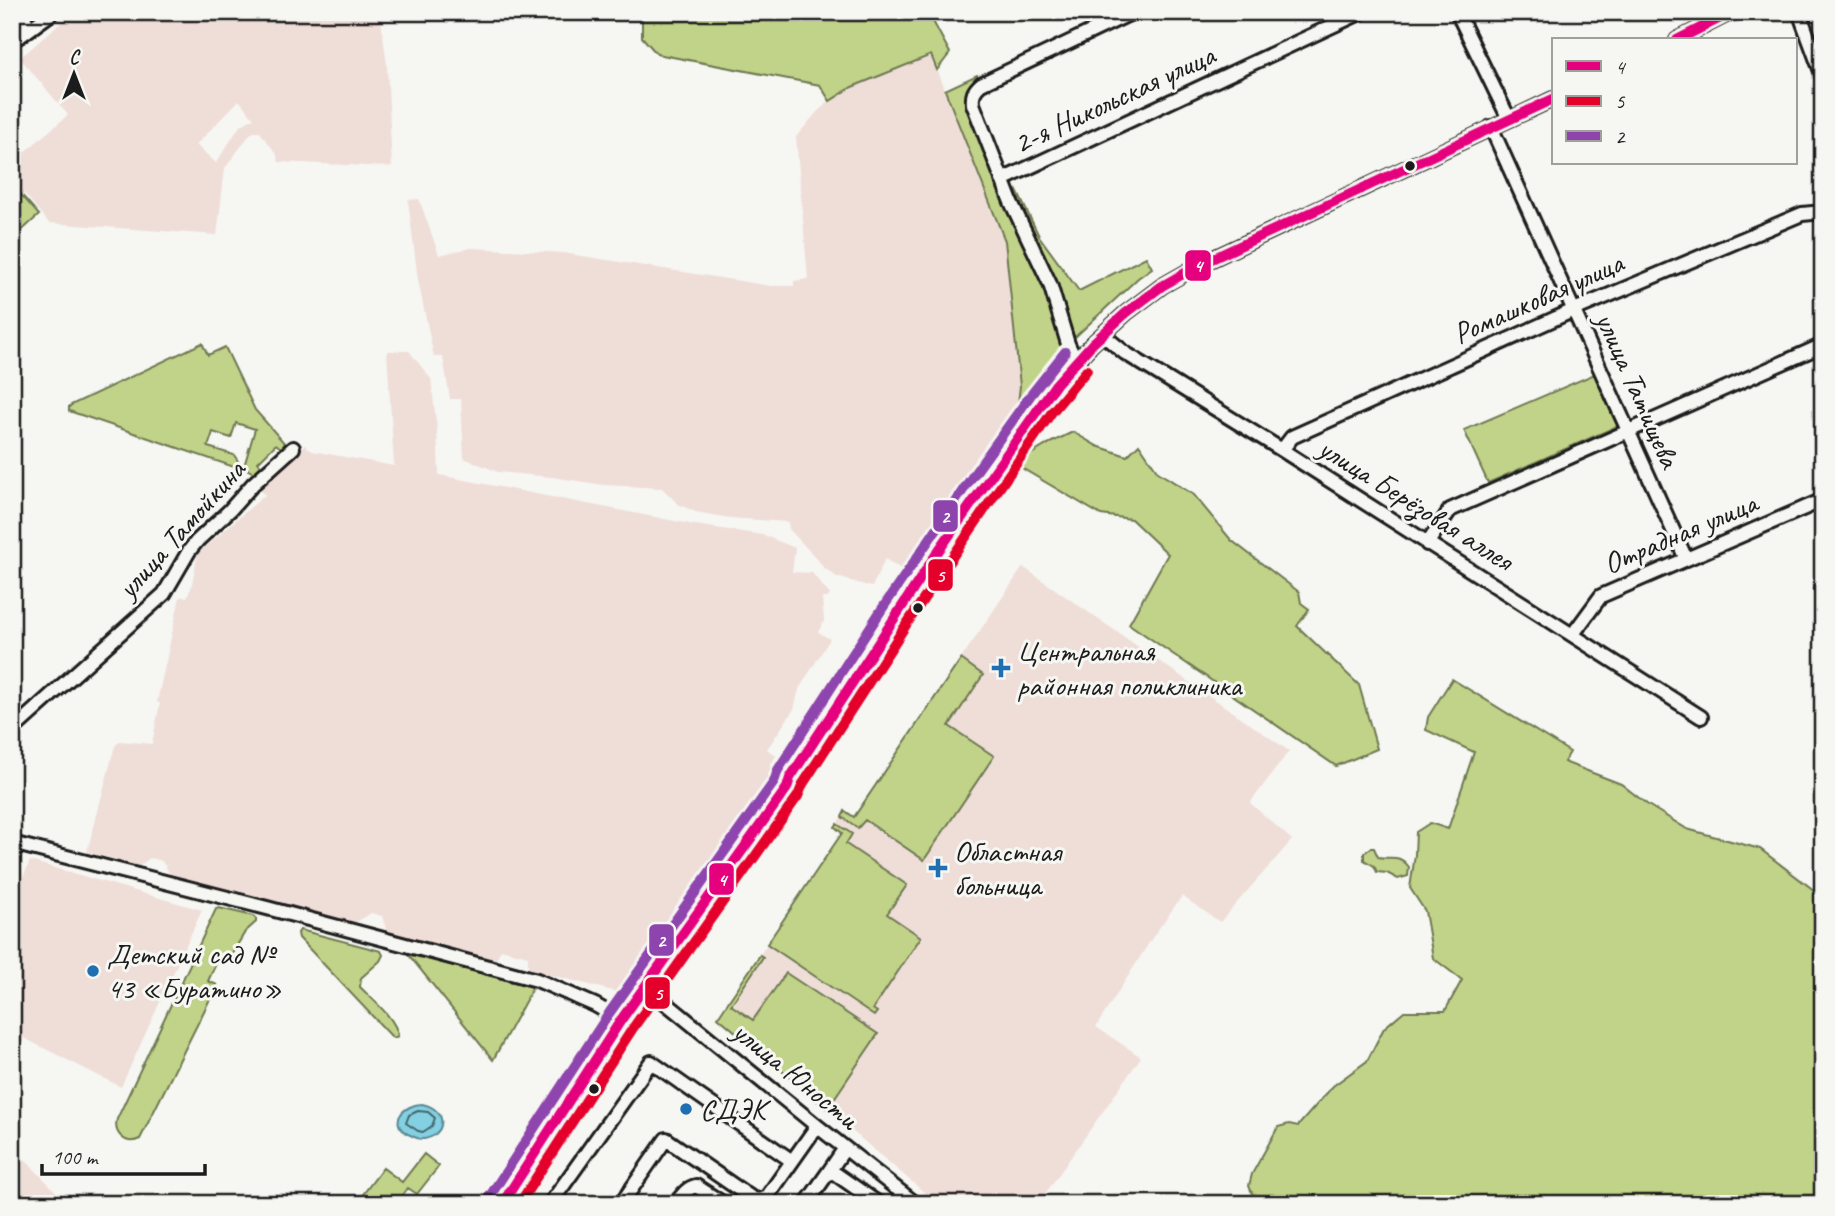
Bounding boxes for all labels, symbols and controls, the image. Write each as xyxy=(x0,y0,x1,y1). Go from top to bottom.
street label: 2-я Никольская улица xyxy=(1007,35,1222,162)
north arrow xyxy=(38,38,108,108)
legend xyxy=(1552,38,1797,164)
text: С xyxy=(69,46,81,70)
text: 4 xyxy=(1615,54,1627,80)
text: 5 xyxy=(1615,88,1626,114)
text: 2 xyxy=(1615,124,1626,150)
unlabelled marker xyxy=(1403,159,1417,173)
street label: Ромашковая улица xyxy=(1447,243,1631,352)
line badge: 4 xyxy=(1184,249,1212,282)
text: 4 xyxy=(1194,254,1205,278)
street label: улица Татищева xyxy=(1586,305,1690,475)
street label: улица Берёзовая аллея xyxy=(1310,428,1523,580)
street label: улица Тамойкина xyxy=(107,450,255,608)
street label: Отрадная улица xyxy=(1597,483,1765,582)
line badge: 2 xyxy=(932,499,959,533)
text: 2 xyxy=(941,505,952,529)
line badge: 5 xyxy=(927,558,954,592)
text: 5 xyxy=(936,564,946,588)
unlabelled marker xyxy=(911,601,925,615)
place label: Центральная районная поликлиника xyxy=(1017,632,1243,704)
marker: Центральная районная поликлиника xyxy=(991,658,1011,678)
place label: Областная больница xyxy=(954,832,1064,904)
marker: Областная больница xyxy=(928,858,948,878)
line badge: 4 xyxy=(708,862,735,896)
text: 4 xyxy=(718,868,729,892)
line badge: 2 xyxy=(648,923,675,957)
text: 2 xyxy=(657,929,668,953)
place label: Детский сад № 43 «Буратино» xyxy=(107,935,282,1007)
marker: Детский сад № 43 «Буратино» xyxy=(85,963,101,979)
line badge: 5 xyxy=(644,976,671,1010)
text: 5 xyxy=(654,982,664,1006)
street label: улица Юности xyxy=(724,1011,868,1139)
unlabelled marker xyxy=(587,1082,601,1096)
place label: СДЭК xyxy=(700,1090,772,1128)
marker: СДЭК xyxy=(678,1101,694,1117)
scale bar xyxy=(42,1132,205,1176)
text: 100 m xyxy=(52,1144,99,1170)

